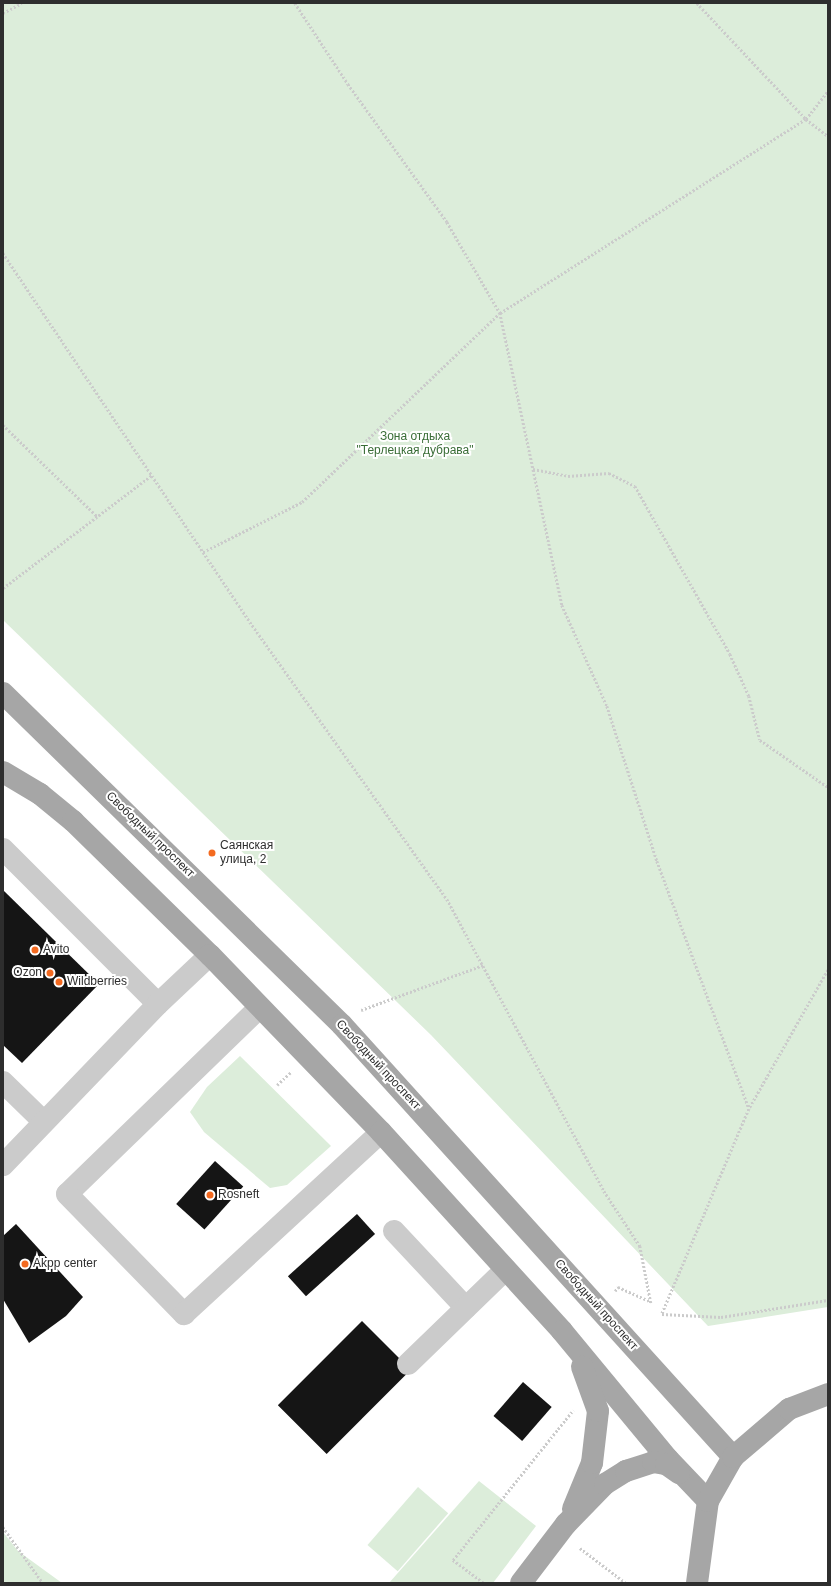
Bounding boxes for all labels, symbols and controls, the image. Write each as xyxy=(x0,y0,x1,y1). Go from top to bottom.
park label: Зона отдыха "Терлецкая дубрава" xyxy=(357,430,473,458)
street label: Свободный проспект xyxy=(103,789,197,881)
place label: Саянская улица, 2 xyxy=(220,839,273,867)
marker: Саянская улица, 2 xyxy=(207,848,217,858)
place label: Avito xyxy=(43,943,69,957)
marker: Avito xyxy=(30,945,40,955)
place label: Ozon xyxy=(13,966,42,980)
marker: Ozon xyxy=(45,968,55,978)
place label: Wildberries xyxy=(67,975,127,989)
marker: Wildberries xyxy=(54,977,64,987)
street label: Свободный проспект xyxy=(333,1017,423,1113)
place label: Rosneft xyxy=(218,1188,259,1202)
marker: Rosneft xyxy=(205,1190,215,1200)
place label: Akpp center xyxy=(33,1257,97,1271)
street label: Свободный проспект xyxy=(551,1257,641,1353)
marker: Akpp center xyxy=(20,1259,30,1269)

